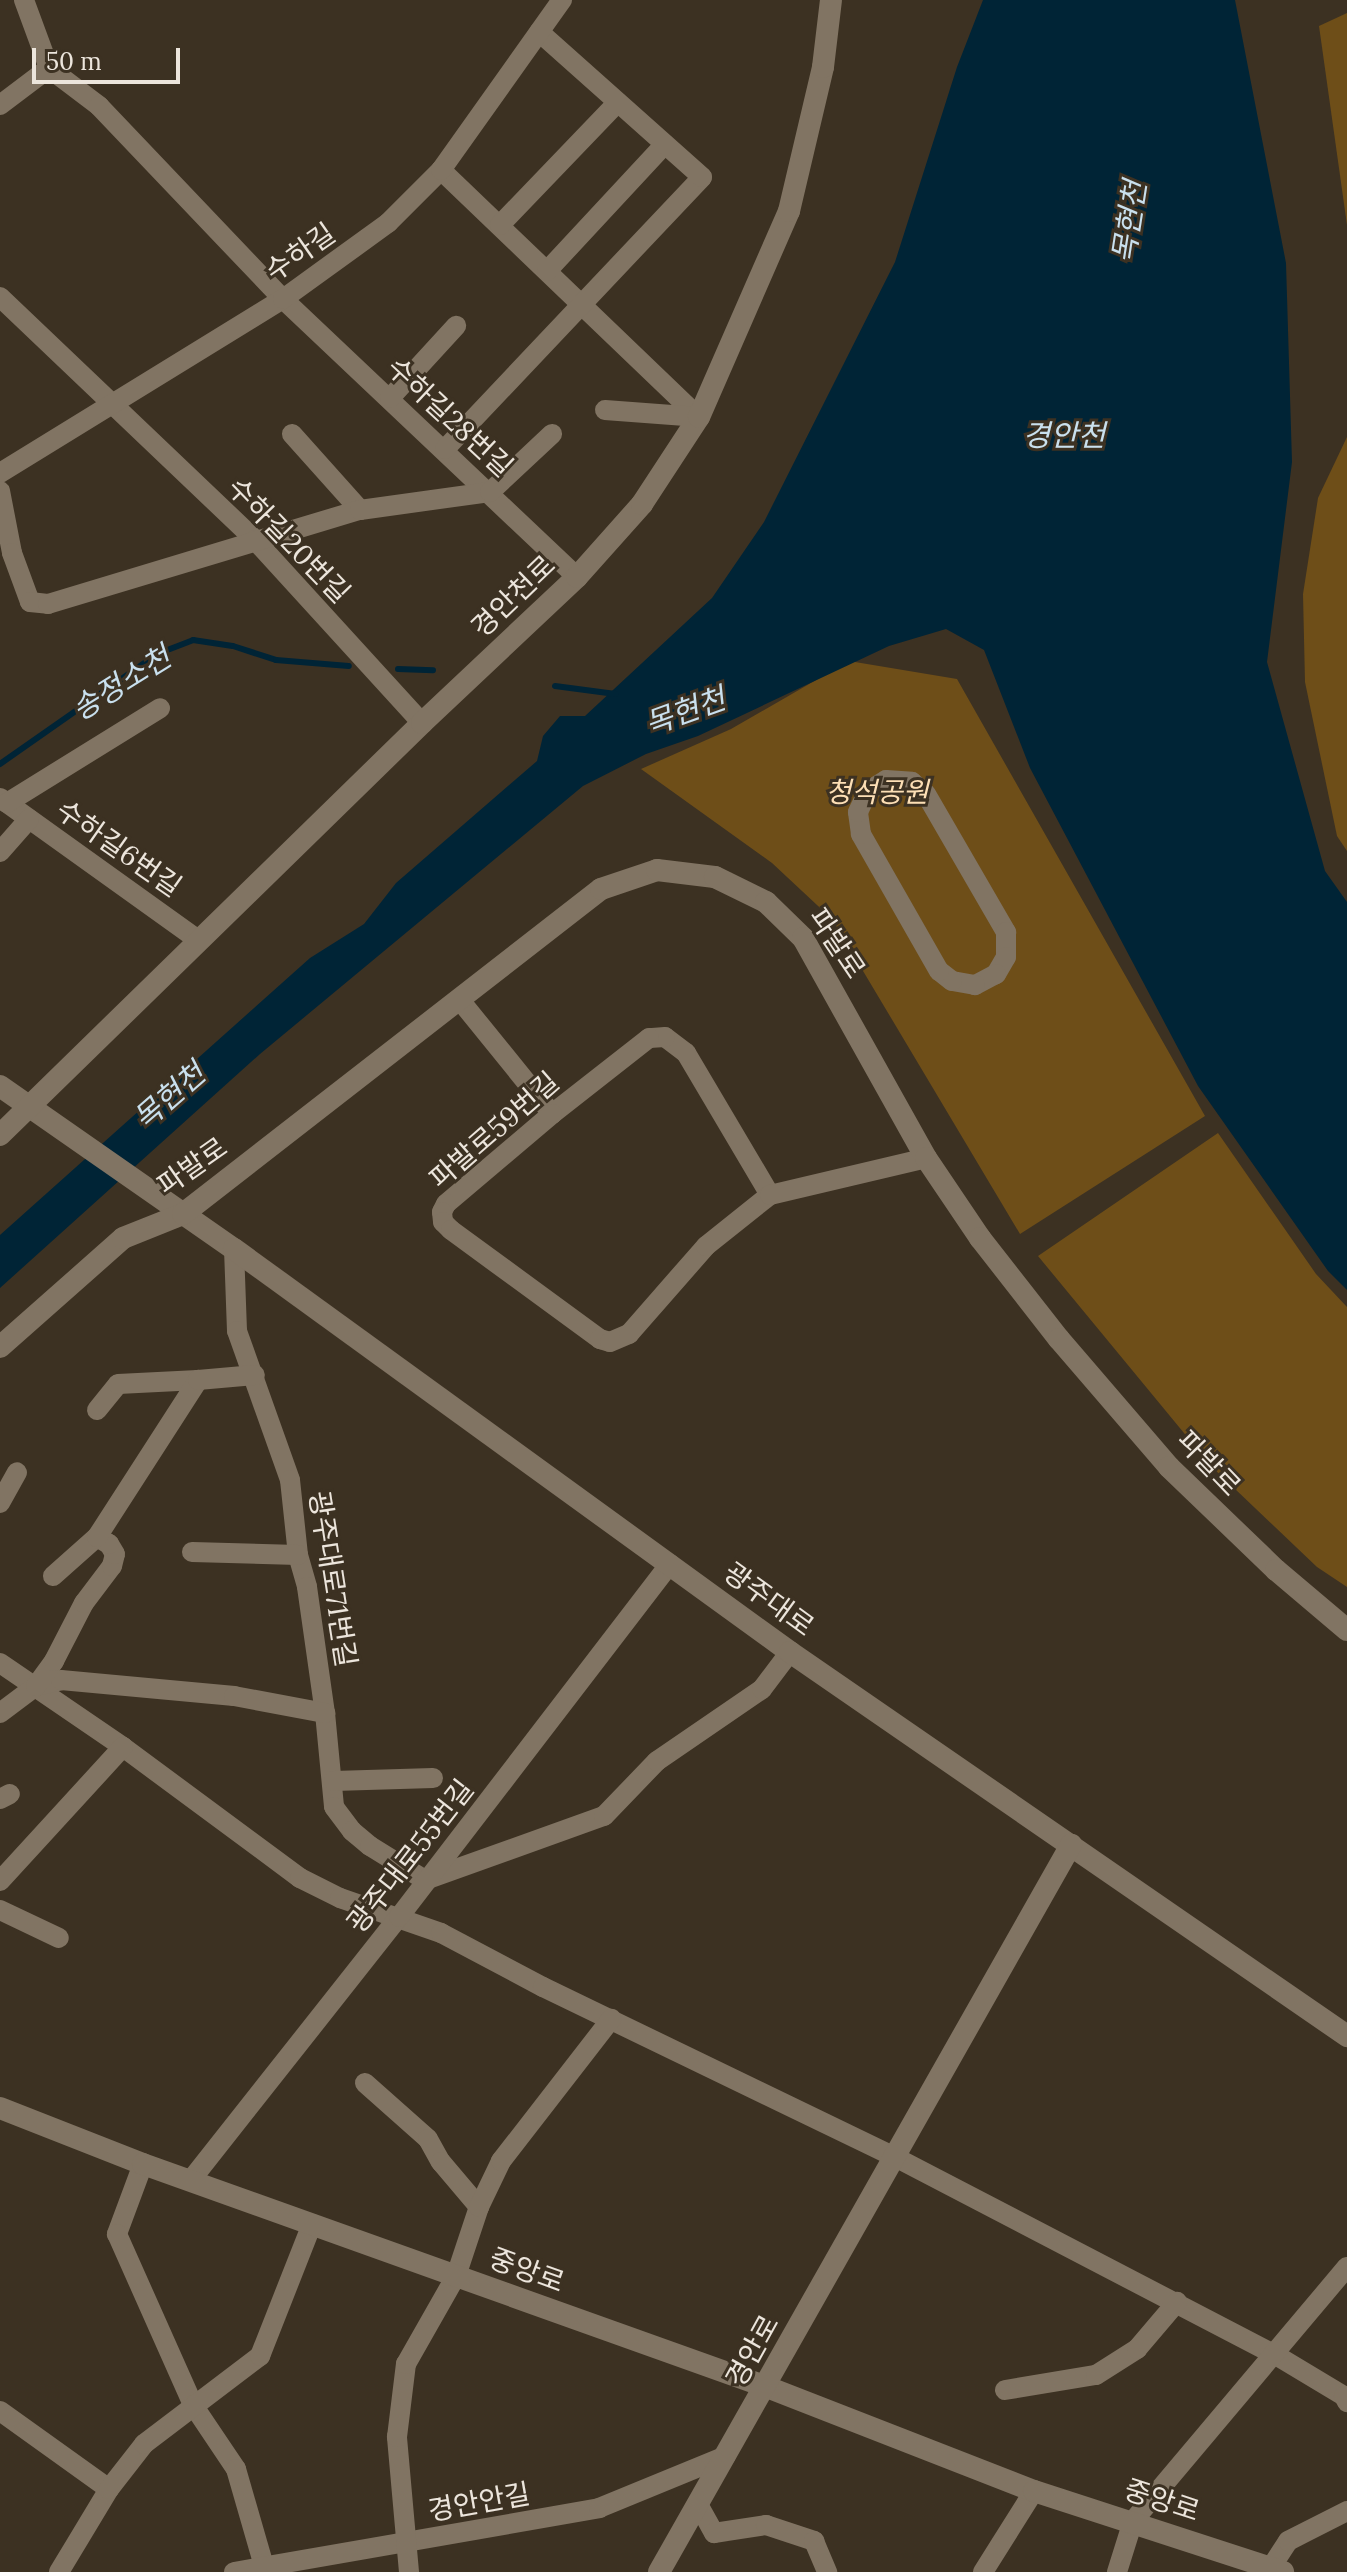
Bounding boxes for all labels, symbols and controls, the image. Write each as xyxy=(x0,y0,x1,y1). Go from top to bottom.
scale bar xyxy=(36,32,184,82)
text: 50 m xyxy=(46,46,102,77)
water label: 목현천 xyxy=(1105,178,1153,266)
street label: 수하길 xyxy=(259,216,341,288)
street label: 수하길28번길 xyxy=(380,350,520,484)
water label: 경안천 xyxy=(1023,417,1105,453)
street label: 수하길20번길 xyxy=(221,470,357,610)
street label: 경안천로 xyxy=(464,548,562,644)
water label: 송정소천 xyxy=(65,638,177,728)
water label: 목현천 xyxy=(640,680,730,742)
park label: 청석공원 xyxy=(825,775,929,809)
street label: 수하길6번길 xyxy=(50,793,188,903)
street label: 파발로 xyxy=(801,902,873,984)
water label: 목현천 xyxy=(126,1055,212,1137)
street label: 파발로59번길 xyxy=(423,1065,565,1195)
street label: 파발로 xyxy=(151,1130,233,1202)
street label: 파발로 xyxy=(1170,1424,1248,1502)
street label: 광주대로71번길 xyxy=(303,1489,363,1669)
street label: 광주대로 xyxy=(717,1555,821,1643)
street label: 광주대로55번길 xyxy=(340,1773,480,1939)
street label: 중앙로 xyxy=(485,2241,569,2299)
street label: 경안로 xyxy=(719,2309,785,2393)
street label: 중앙로 xyxy=(1120,2472,1204,2528)
street label: 경안안길 xyxy=(425,2477,533,2527)

